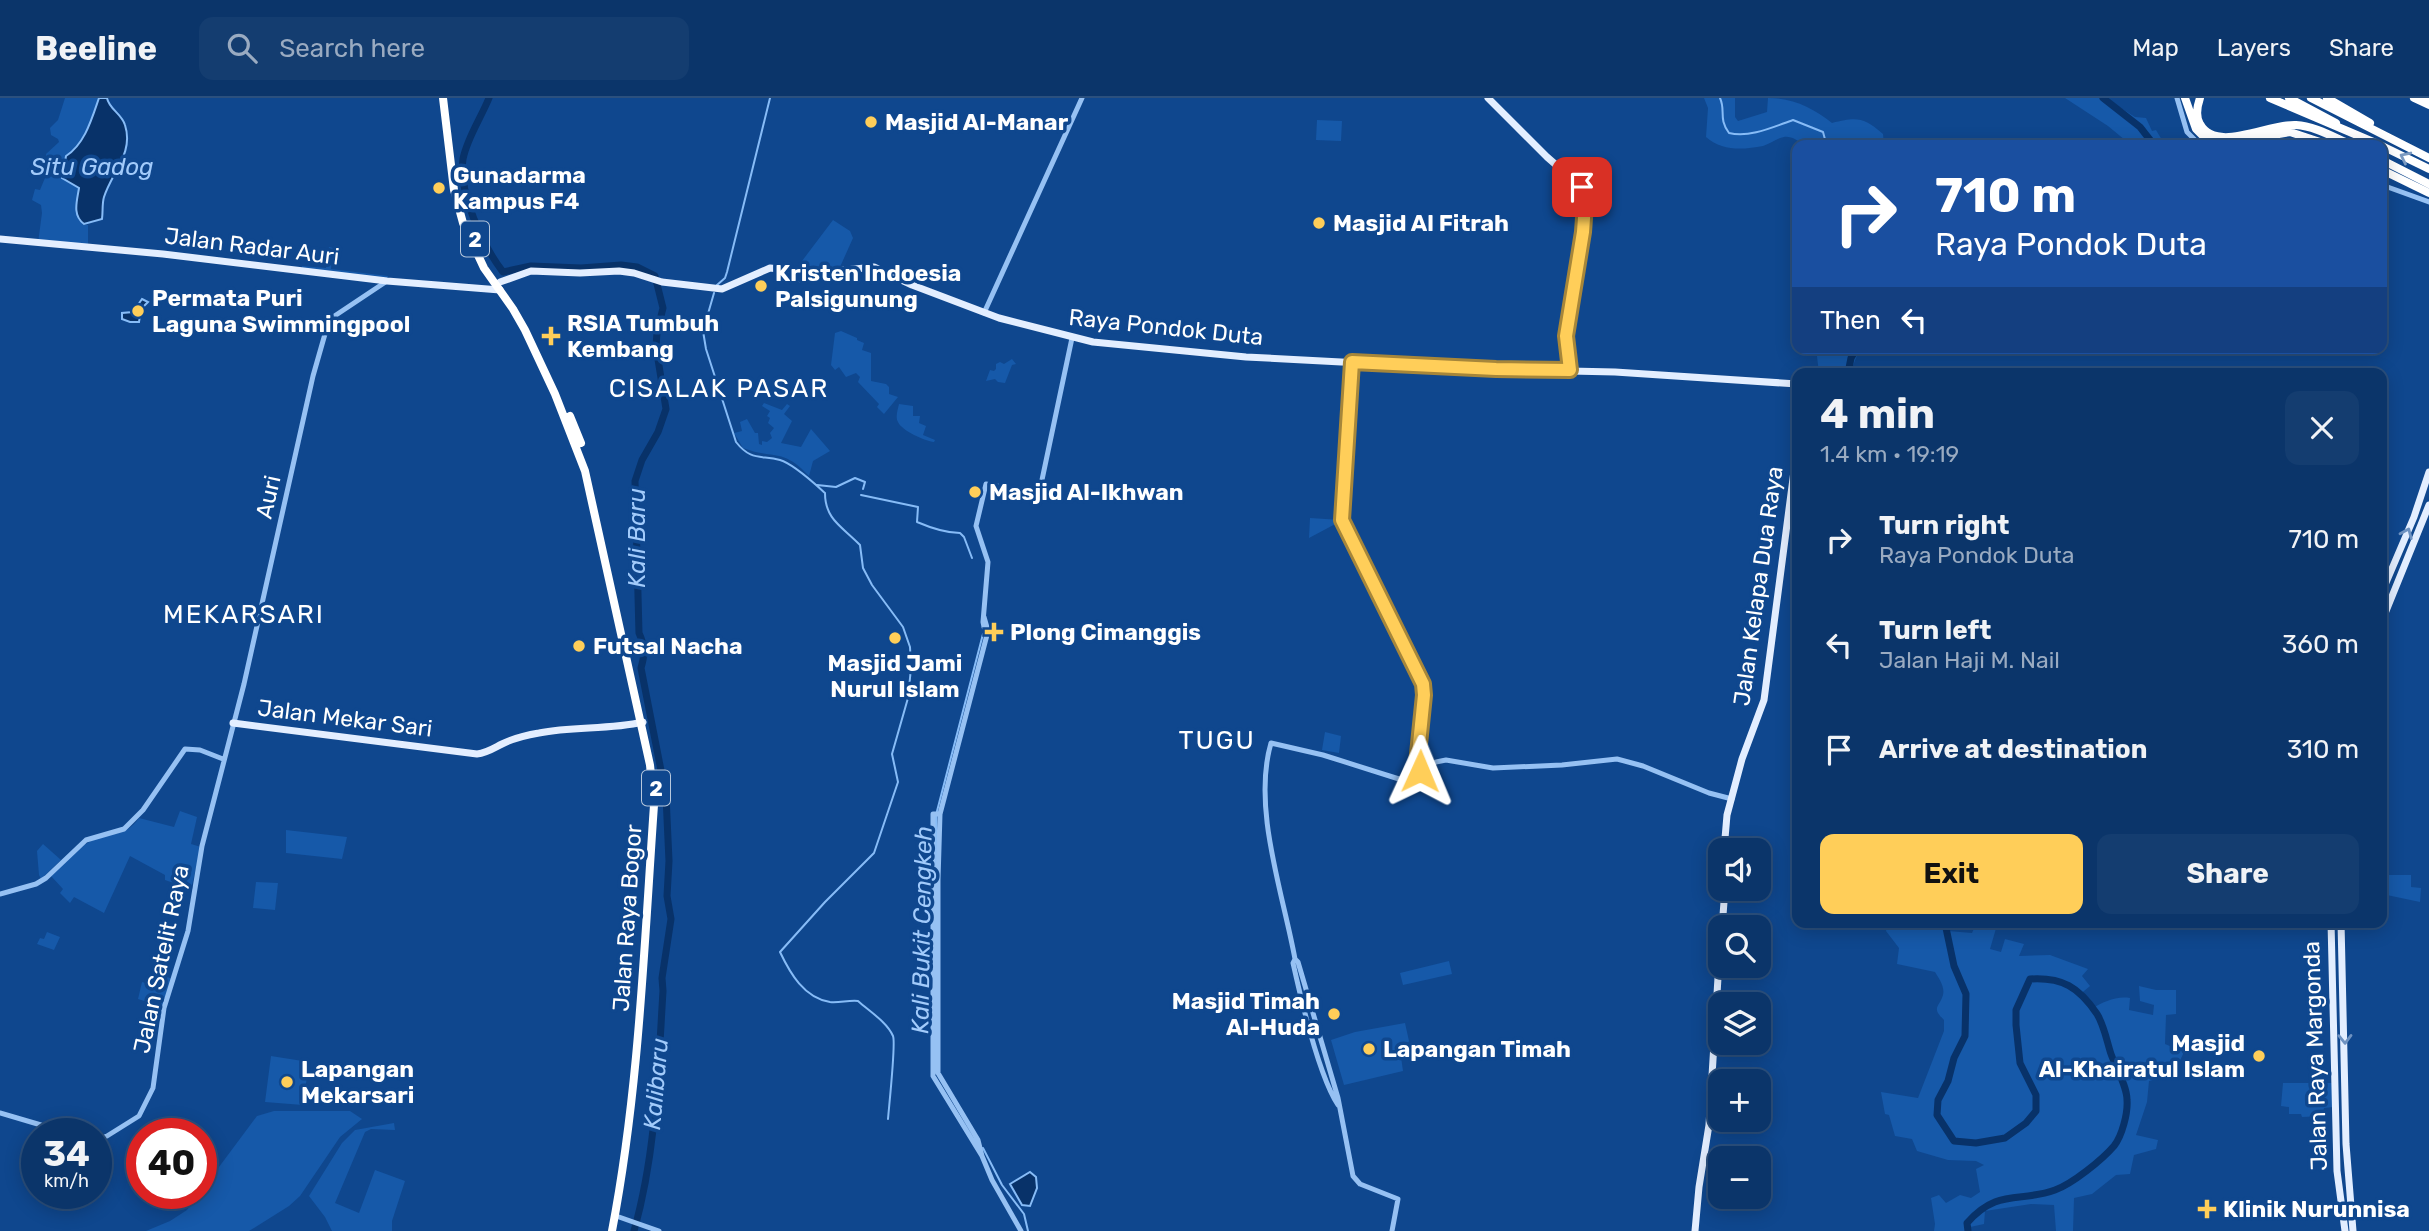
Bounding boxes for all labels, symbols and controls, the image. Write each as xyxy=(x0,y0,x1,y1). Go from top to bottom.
search box xyxy=(199,17,689,80)
text: Beeline xyxy=(35,29,157,68)
icon: search xyxy=(223,29,261,67)
text: Search here xyxy=(279,33,425,64)
text: Map xyxy=(2132,34,2179,62)
text: Layers xyxy=(2217,34,2291,62)
text: Share xyxy=(2329,34,2394,62)
place label: Masjid Al-Manar xyxy=(885,108,1069,136)
marker: Masjid Al-Manar xyxy=(863,114,879,130)
one-way arrow xyxy=(2400,152,2412,166)
water label: Situ Gadog xyxy=(30,153,154,181)
pin xyxy=(1552,157,1612,217)
place label: Gunadarma Kampus F4 xyxy=(453,161,586,215)
text: 710 m xyxy=(1935,166,2076,224)
icon: arrive xyxy=(1563,168,1601,206)
icon: right xyxy=(1820,168,1911,259)
marker: Gunadarma Kampus F4 xyxy=(431,180,447,196)
place label: Masjid Al Fitrah xyxy=(1333,209,1509,237)
marker: Masjid Al Fitrah xyxy=(1311,215,1327,231)
street label: Jalan Radar Auri xyxy=(163,221,341,271)
road number: 2 xyxy=(461,222,489,256)
text: Raya Pondok Duta xyxy=(1935,225,2207,263)
place label: Kristen Indoesia Palsigunung xyxy=(775,259,961,313)
marker: Kristen Indoesia Palsigunung xyxy=(753,278,769,294)
place label: Permata Puri Laguna Swimmingpool xyxy=(152,284,410,338)
icon: left xyxy=(1895,301,1933,339)
marker: Permata Puri Laguna Swimmingpool xyxy=(130,303,146,319)
street label: Raya Pondok Duta xyxy=(1067,303,1265,351)
text: Then xyxy=(1820,305,1881,336)
place label: RSIA Tumbuh Kembang xyxy=(567,309,719,363)
marker: RSIA Tumbuh Kembang xyxy=(541,326,561,346)
district label: CISALAK PASAR xyxy=(609,373,829,404)
text: 4 min xyxy=(1820,389,1935,439)
button: close xyxy=(2285,391,2359,465)
text: 1.4 km · 19:19 xyxy=(1820,440,1959,468)
street label: Jalan Kelapa Dua Raya xyxy=(1727,464,1789,708)
street label: Auri xyxy=(249,473,287,521)
place label: Masjid Al-Ikhwan xyxy=(989,478,1184,506)
marker: Masjid Al-Ikhwan xyxy=(967,484,983,500)
water label: Kali Baru xyxy=(623,488,651,588)
text: Turn right xyxy=(1879,510,2009,541)
icon: right xyxy=(1820,521,1858,559)
text: 710 m xyxy=(2289,524,2359,555)
one-way arrow xyxy=(2399,527,2413,540)
text: Raya Pondok Duta xyxy=(1879,541,2074,569)
district label: MEKARSARI xyxy=(163,599,325,630)
text: Turn left xyxy=(1879,615,1991,646)
place label: Plong Cimanggis xyxy=(1010,618,1201,646)
marker: Plong Cimanggis xyxy=(984,622,1004,642)
icon: left xyxy=(1820,626,1858,664)
text: 360 m xyxy=(2282,629,2359,660)
marker: Masjid Jami Nurul Islam xyxy=(887,630,903,646)
place label: Futsal Nacha xyxy=(593,632,743,660)
marker: Futsal Nacha xyxy=(571,638,587,654)
text: Jalan Haji M. Nail xyxy=(1879,646,2060,674)
place label: Masjid Jami Nurul Islam xyxy=(828,649,962,703)
street label: Jalan Mekar Sari xyxy=(256,693,434,743)
district label: TUGU xyxy=(1178,725,1256,756)
icon: arrive xyxy=(1820,731,1858,769)
position arrow xyxy=(1383,734,1457,808)
text: Arrive at destination xyxy=(1879,734,2147,765)
text: 310 m xyxy=(2287,734,2359,765)
road number: 2 xyxy=(642,770,670,806)
street label: Jalan Raya Bogor xyxy=(606,823,648,1012)
water label: Kali Bukit Cengkeh xyxy=(906,826,938,1034)
button: Exit xyxy=(1820,834,2083,914)
button: Share xyxy=(2097,834,2359,914)
map controls xyxy=(1708,838,1771,1209)
button: sound xyxy=(1708,838,1771,901)
street label: Jalan Satelit Raya xyxy=(127,862,195,1056)
button: search xyxy=(1708,915,1771,978)
street label: Jalan Raya Margonda xyxy=(2297,941,2333,1171)
place label: Masjid Timah Al-Huda xyxy=(1172,987,1320,1041)
button: layers xyxy=(1708,992,1771,1055)
marker: Masjid Timah Al-Huda xyxy=(1326,1006,1342,1022)
place label: Masjid Al-Khairatul Islam xyxy=(2039,1029,2245,1083)
place label: Lapangan Timah xyxy=(1383,1035,1571,1063)
one-way arrow xyxy=(2337,1035,2353,1045)
water label: Kalibaru xyxy=(638,1037,674,1131)
marker: Lapangan Timah xyxy=(1361,1041,1377,1057)
marker: Masjid Al-Khairatul Islam xyxy=(2251,1048,2267,1064)
place label: Lapangan Mekarsari xyxy=(301,1055,414,1109)
button: + xyxy=(1708,1069,1771,1132)
marker: Lapangan Mekarsari xyxy=(279,1074,295,1090)
speed limit sign: 40 xyxy=(126,1118,217,1209)
text: 34 xyxy=(43,1133,90,1175)
button: − xyxy=(1708,1146,1771,1209)
text: km/h xyxy=(44,1170,89,1192)
place label: Klinik Nurunnisa xyxy=(2223,1195,2410,1223)
marker: Klinik Nurunnisa xyxy=(2197,1199,2217,1219)

